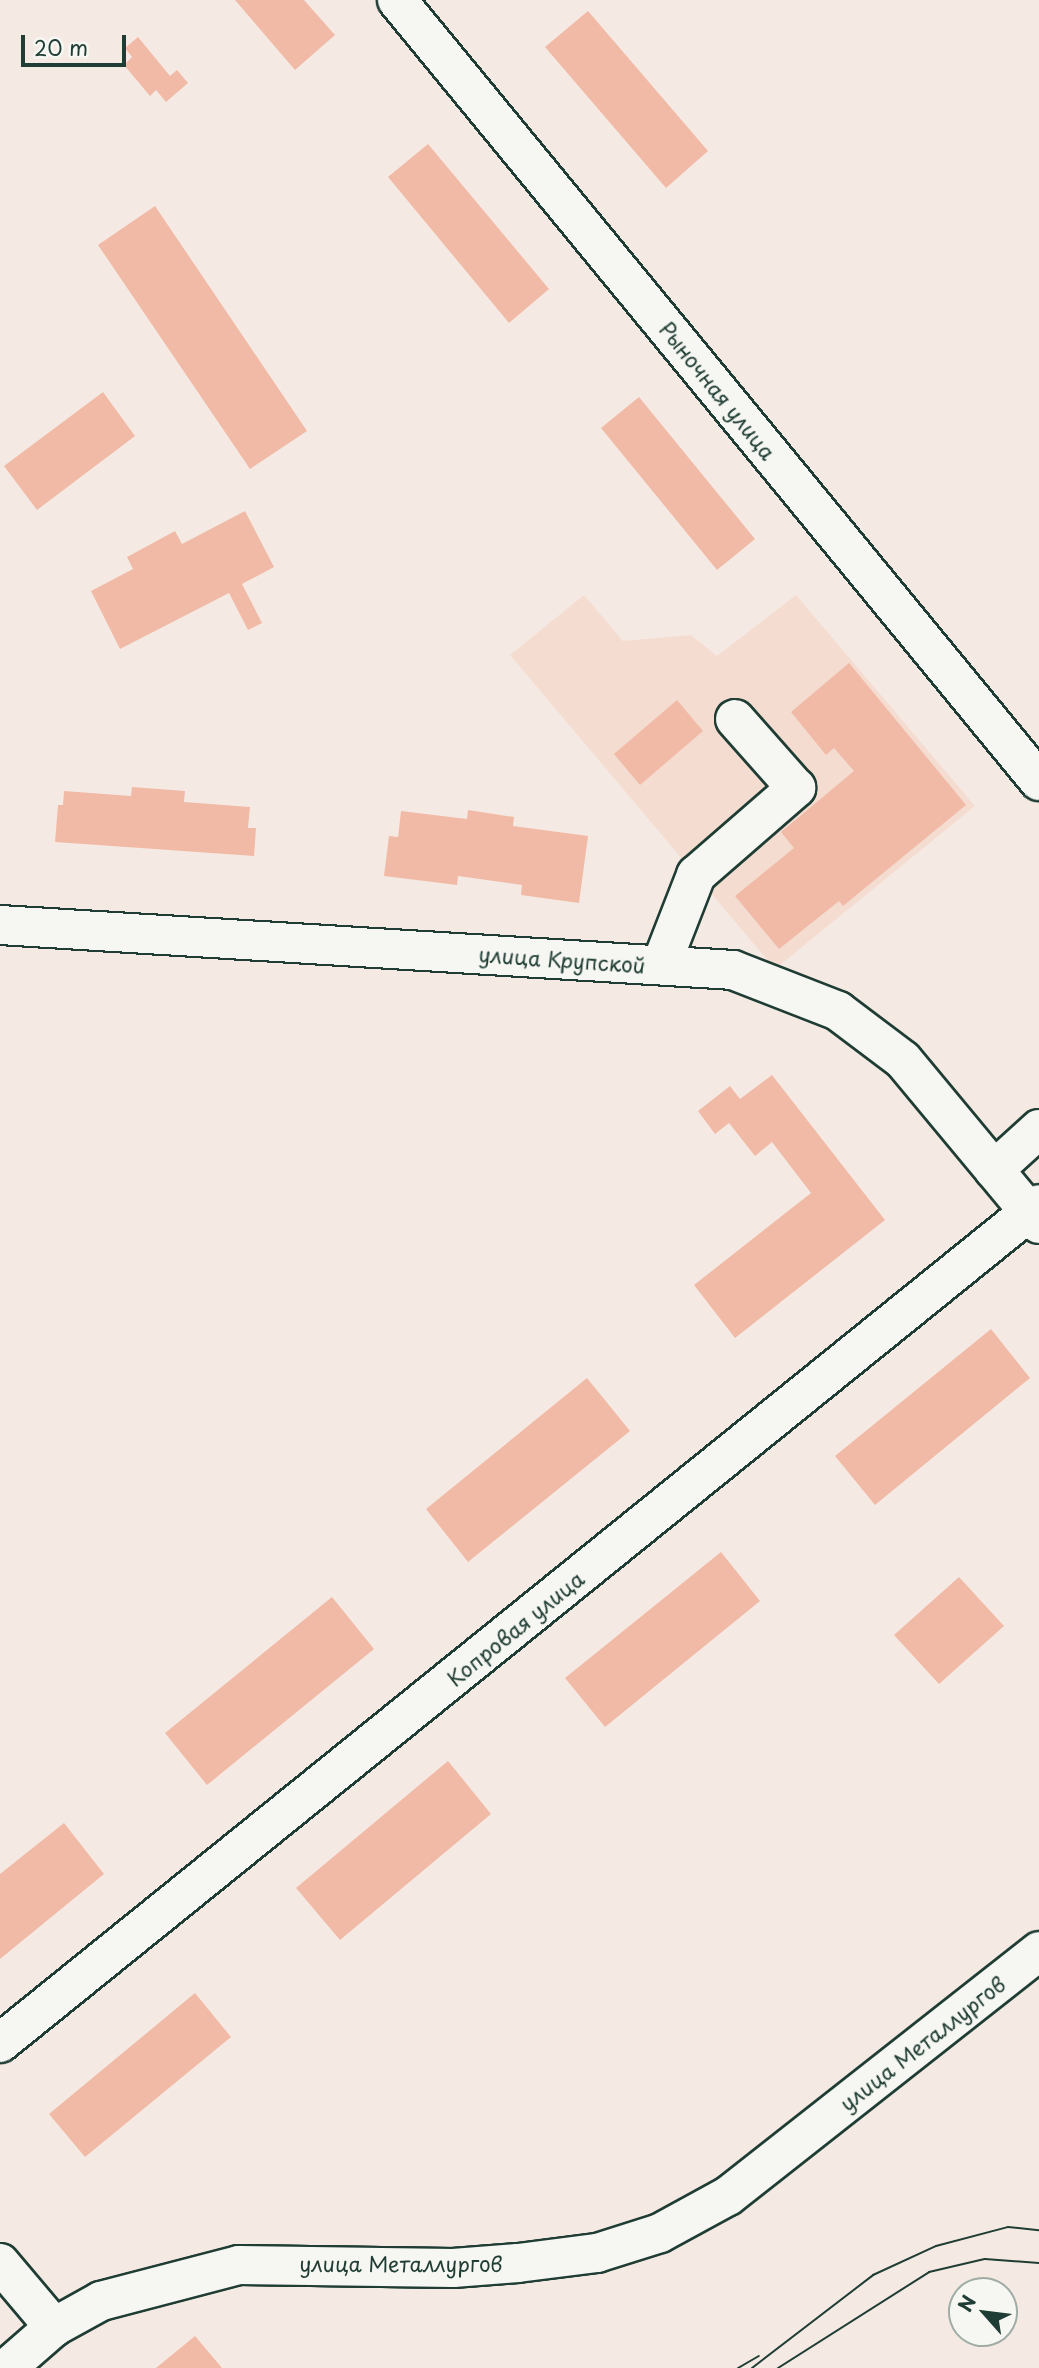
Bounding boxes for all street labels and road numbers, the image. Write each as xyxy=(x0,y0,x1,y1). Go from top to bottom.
street label: Рыночная улица xyxy=(654,315,782,465)
street label: улица Крупской xyxy=(477,941,647,977)
street label: Копровая улица xyxy=(441,1565,589,1691)
street label: улица Металлургов xyxy=(834,1970,1010,2116)
street label: улица Металлургов xyxy=(299,2250,503,2276)

